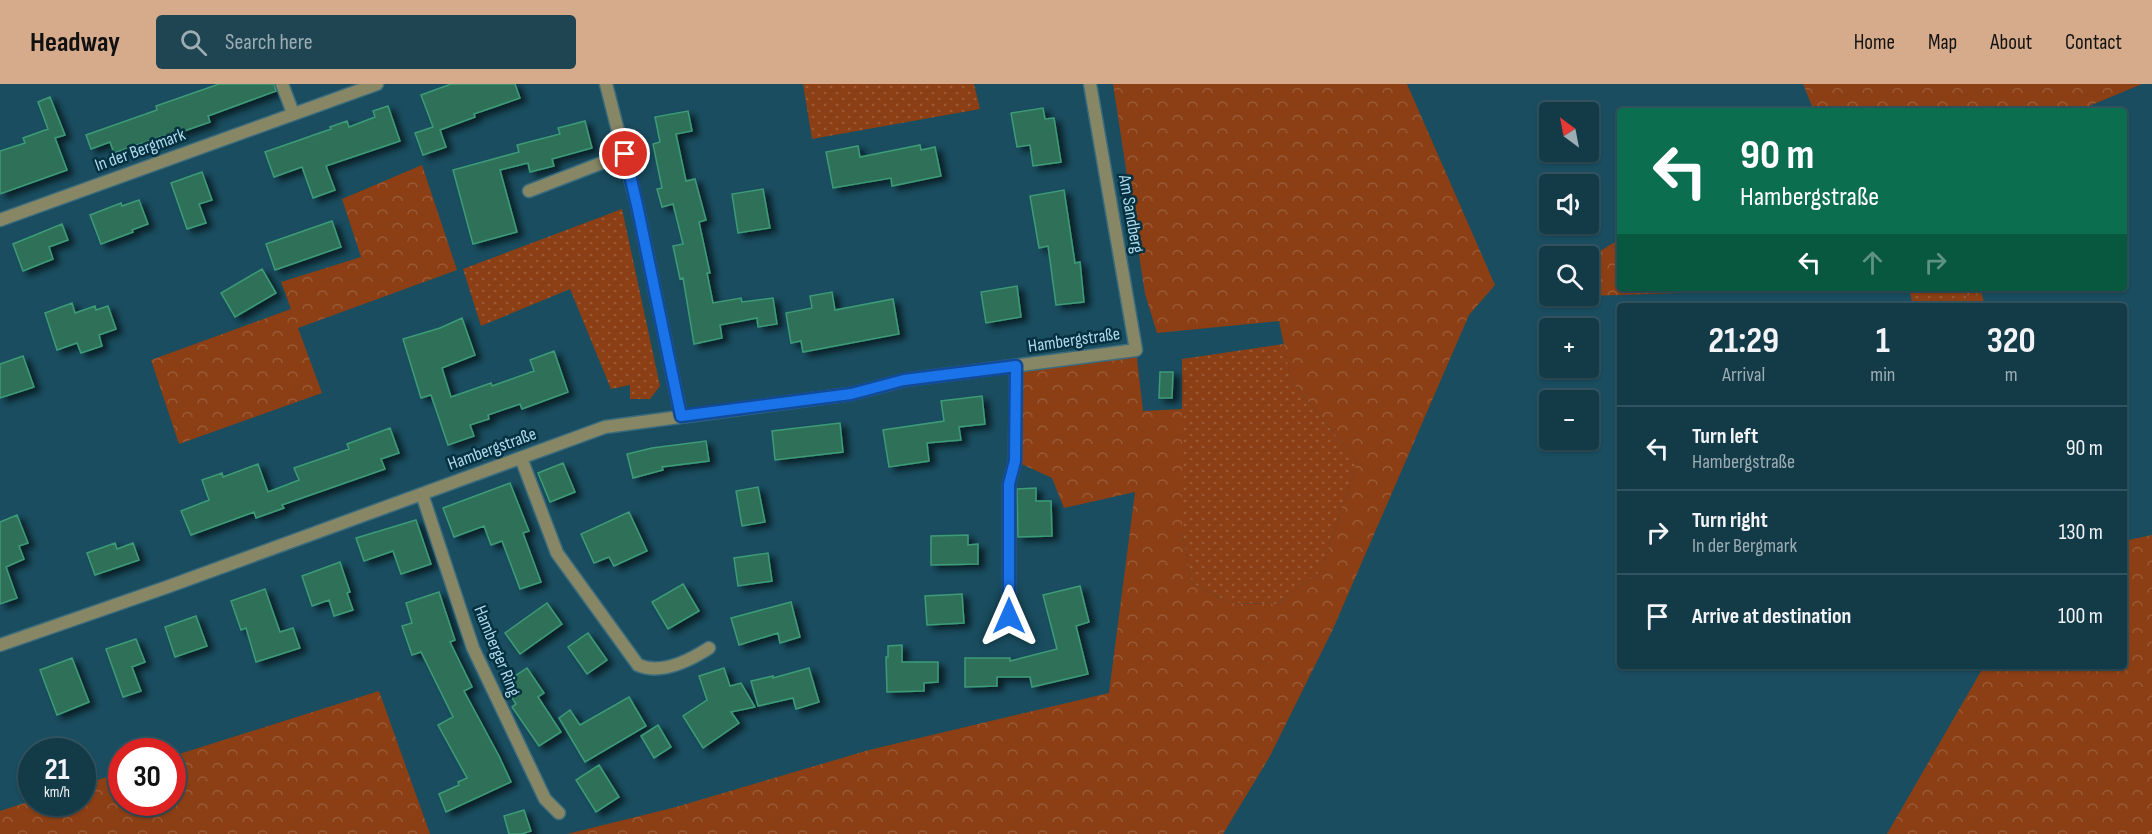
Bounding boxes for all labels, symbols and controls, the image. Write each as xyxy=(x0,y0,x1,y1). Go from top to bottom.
search box xyxy=(156,15,576,69)
text: Headway xyxy=(30,26,120,59)
icon: search xyxy=(177,26,210,59)
text: Search here xyxy=(225,29,312,56)
text: Home xyxy=(1854,30,1895,55)
text: Map xyxy=(1928,30,1957,55)
text: About xyxy=(1990,30,2032,55)
text: Contact xyxy=(2065,30,2122,55)
north arrow xyxy=(1539,102,1599,162)
map controls xyxy=(1539,102,1599,450)
street label: In der Bergmark xyxy=(92,124,188,176)
pin xyxy=(599,128,650,179)
text: 90 m xyxy=(1740,130,1814,181)
icon: left xyxy=(1641,132,1719,210)
icon: arrive xyxy=(608,137,641,170)
street label: Am Sandberg xyxy=(1114,172,1148,255)
button: sound xyxy=(1539,174,1599,234)
text: Hambergstraße xyxy=(1740,181,1879,213)
button: search xyxy=(1539,246,1599,306)
icon: left xyxy=(1793,246,1826,279)
icon: ahead xyxy=(1856,246,1889,279)
icon: right xyxy=(1919,246,1952,279)
button: + xyxy=(1539,318,1599,378)
text: 21:29 xyxy=(1708,320,1779,363)
text: 1 xyxy=(1876,320,1890,363)
text: 320 xyxy=(1987,320,2036,363)
street label: Hambergstraße xyxy=(1027,323,1121,357)
text: Arrival xyxy=(1722,363,1765,387)
text: min xyxy=(1870,363,1895,387)
text: m xyxy=(2005,363,2018,387)
button: − xyxy=(1539,390,1599,450)
street label: Hambergstraße xyxy=(445,423,539,475)
text: Turn left xyxy=(1692,423,1758,450)
icon: left xyxy=(1641,432,1674,465)
text: 90 m xyxy=(2066,435,2103,462)
text: Hambergstraße xyxy=(1692,450,1795,474)
text: Turn right xyxy=(1692,507,1768,534)
icon: right xyxy=(1641,516,1674,549)
text: 130 m xyxy=(2059,519,2103,546)
text: In der Bergmark xyxy=(1692,534,1797,558)
position arrow xyxy=(977,584,1041,648)
icon: arrive xyxy=(1641,600,1674,633)
street label: Hamberger Ring xyxy=(469,603,525,699)
text: Arrive at destination xyxy=(1692,603,1851,630)
text: 100 m xyxy=(2058,603,2103,630)
speed limit sign: 30 xyxy=(108,738,186,816)
text: 21 xyxy=(45,752,69,788)
text: km/h xyxy=(44,783,70,802)

